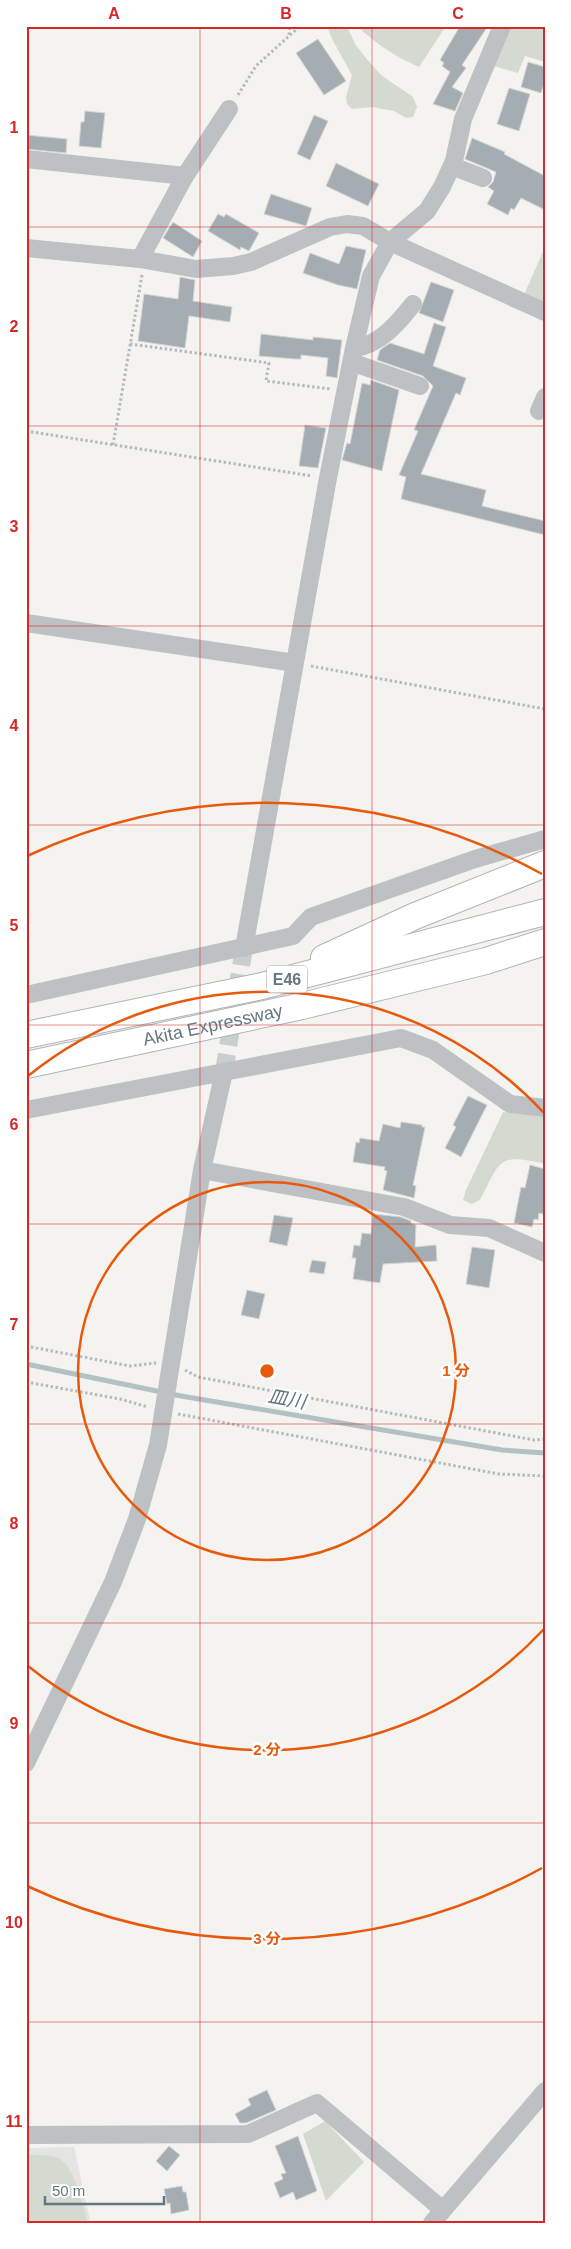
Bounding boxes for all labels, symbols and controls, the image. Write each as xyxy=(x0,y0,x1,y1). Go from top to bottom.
text: A xyxy=(108,5,120,22)
text: B xyxy=(280,5,292,22)
text: C xyxy=(452,5,464,22)
text: 1 xyxy=(10,119,19,136)
text: 2 xyxy=(10,318,19,335)
text: 3 xyxy=(10,518,19,535)
text: 4 xyxy=(10,717,19,734)
text: 5 xyxy=(10,917,19,934)
road number: E46 xyxy=(267,966,307,992)
street label: Akita Expressway xyxy=(141,1000,284,1050)
text: 6 xyxy=(10,1116,19,1133)
text: 7 xyxy=(10,1316,19,1333)
centre of rings xyxy=(258,1362,276,1380)
text: 1 分 xyxy=(442,1362,470,1379)
water label: 皿川 xyxy=(266,1385,309,1413)
text: 8 xyxy=(10,1515,19,1532)
text: 9 xyxy=(10,1715,19,1732)
text: 2 分 xyxy=(253,1741,281,1758)
text: 10 xyxy=(5,1914,23,1931)
text: 3 分 xyxy=(253,1930,281,1947)
text: 11 xyxy=(6,2113,23,2130)
scale bar xyxy=(45,2174,164,2206)
text: 50 m xyxy=(52,2182,85,2199)

